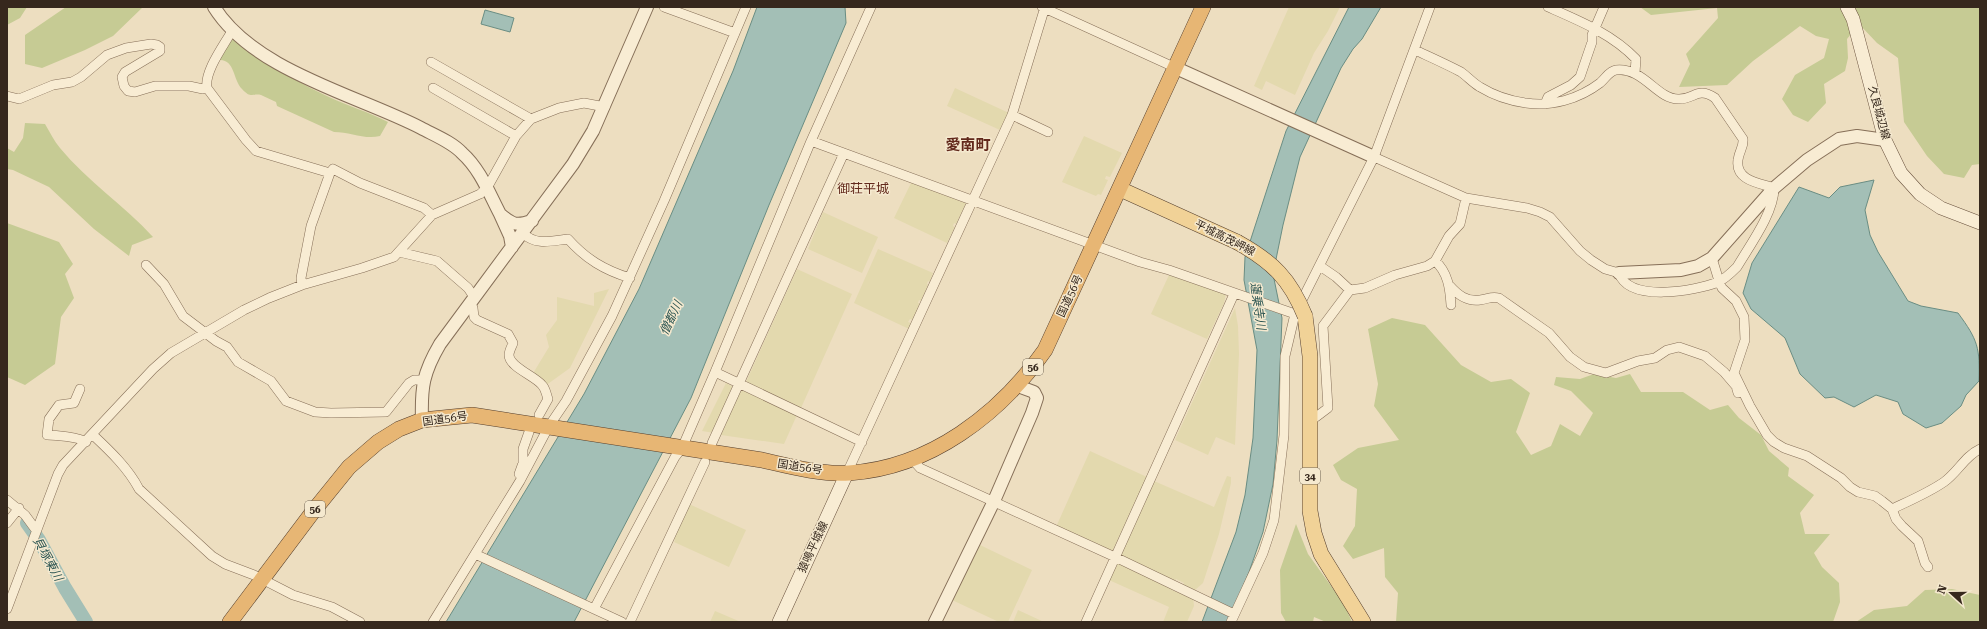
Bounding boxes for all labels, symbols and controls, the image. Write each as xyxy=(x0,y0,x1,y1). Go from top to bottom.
street label: 久良城辺線 xyxy=(1866,85,1892,141)
district label: 愛南町 xyxy=(945,136,991,154)
district label: 御荘平城 xyxy=(837,181,889,196)
street label: 平城高茂岬線 xyxy=(1193,217,1257,259)
street label: 国道56号 xyxy=(1055,273,1085,319)
water label: 蓮乗寺川 xyxy=(1248,281,1269,333)
water label: 僧都川 xyxy=(657,297,686,337)
road number: 56 xyxy=(1023,359,1043,375)
street label: 国道56号 xyxy=(422,409,468,429)
street label: 国道56号 xyxy=(777,457,823,477)
road number: 34 xyxy=(1300,468,1320,484)
road number: 56 xyxy=(305,501,325,517)
street label: 猿鳴平城線 xyxy=(795,519,831,575)
water label: 貝塚東川 xyxy=(30,535,67,585)
north arrow xyxy=(1931,573,1971,613)
text: N xyxy=(1935,583,1950,596)

